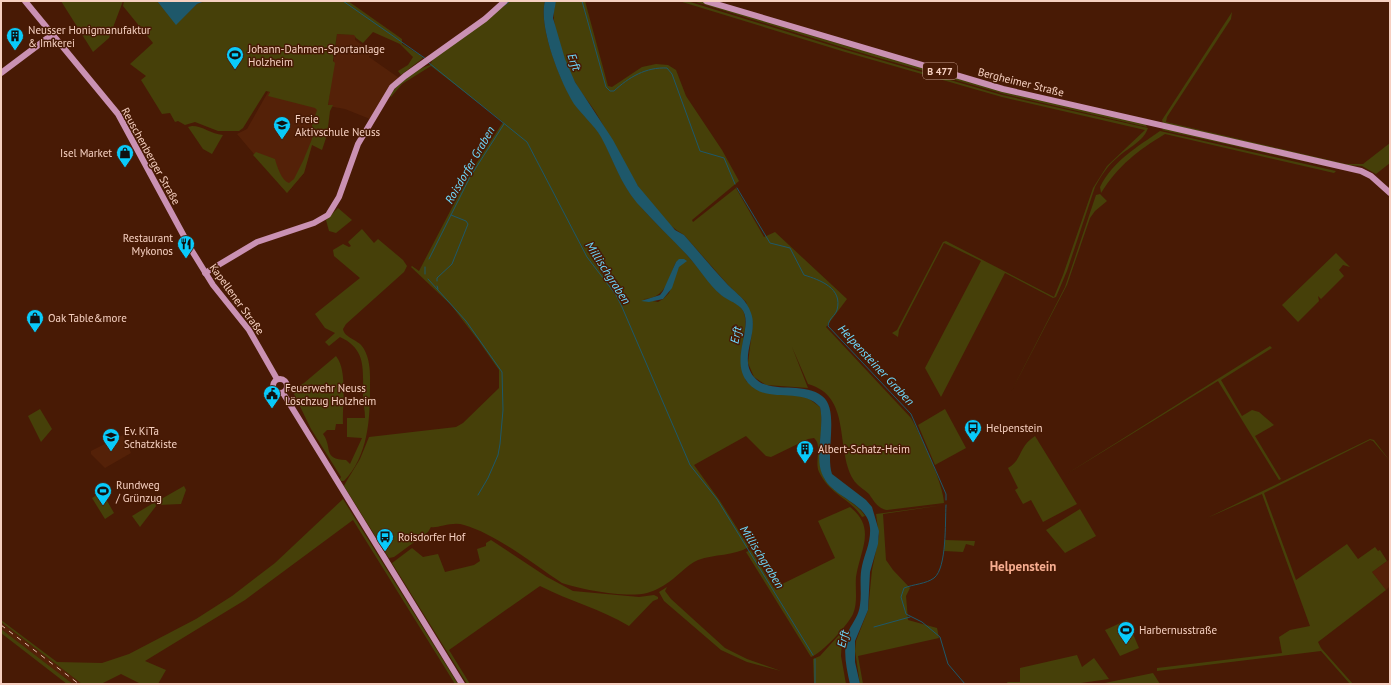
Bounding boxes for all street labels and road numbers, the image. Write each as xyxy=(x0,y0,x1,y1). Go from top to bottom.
road number: B 477 xyxy=(923,63,957,79)
street label: Bergheimer Straße xyxy=(976,65,1066,100)
street label: Reuschenberger Straße xyxy=(118,105,184,207)
street label: Kapellener Straße xyxy=(206,261,268,338)

